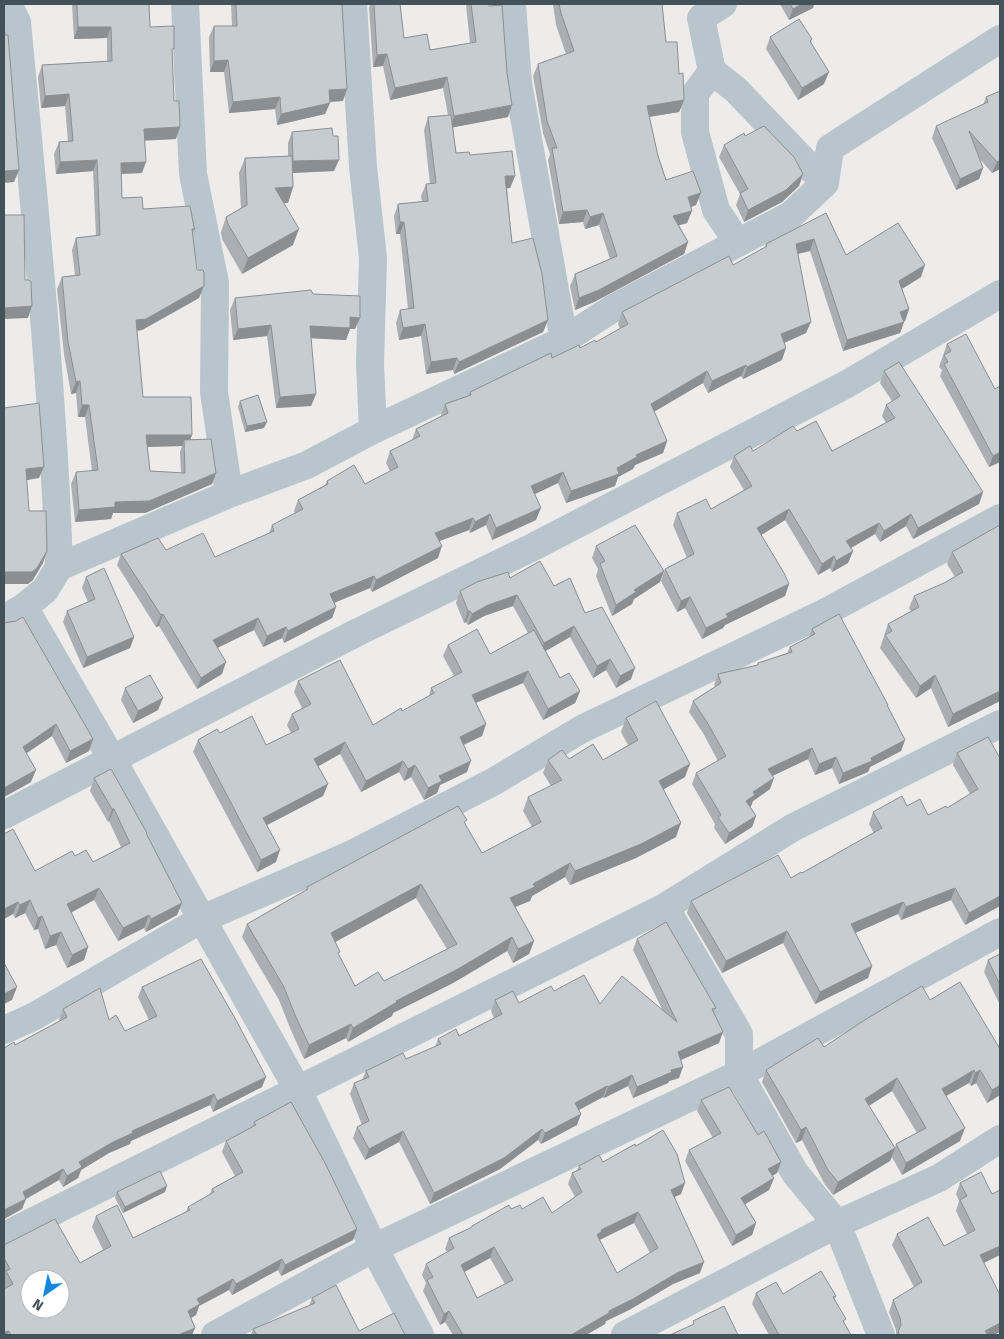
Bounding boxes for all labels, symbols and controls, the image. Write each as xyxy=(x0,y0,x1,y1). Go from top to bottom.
north arrow xyxy=(20,1269,70,1319)
text: N xyxy=(30,1295,47,1314)

